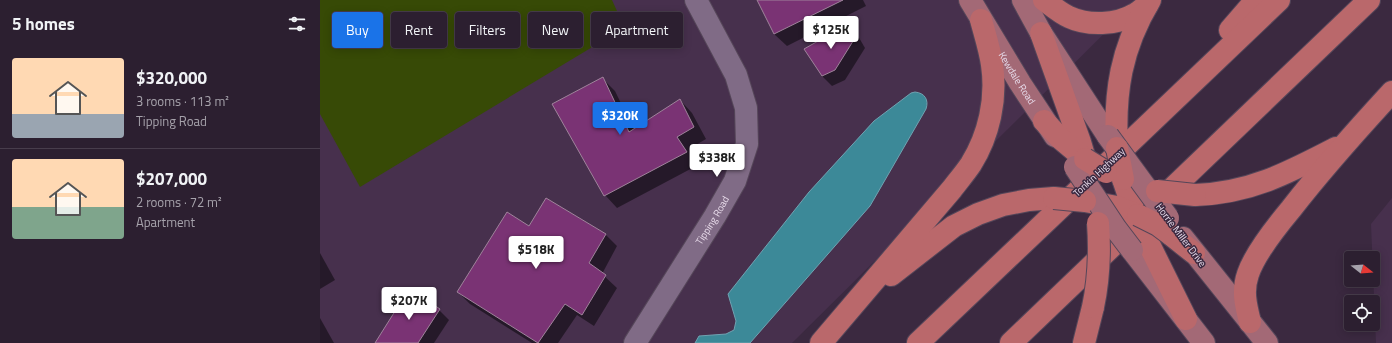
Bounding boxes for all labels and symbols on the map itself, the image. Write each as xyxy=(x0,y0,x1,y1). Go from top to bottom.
pin: $125K xyxy=(803,16,859,50)
street label: Kewdale Road xyxy=(995,49,1039,107)
pin: $320K xyxy=(592,102,648,136)
pin: $338K xyxy=(689,144,745,178)
street label: Tonkin Highway xyxy=(1070,144,1128,200)
street label: Tipping Road xyxy=(691,193,733,247)
street label: Horrie Miller Drive xyxy=(1152,200,1210,270)
pin: $518K xyxy=(508,236,564,270)
north arrow xyxy=(1344,251,1380,287)
pin: $207K xyxy=(381,287,437,321)

